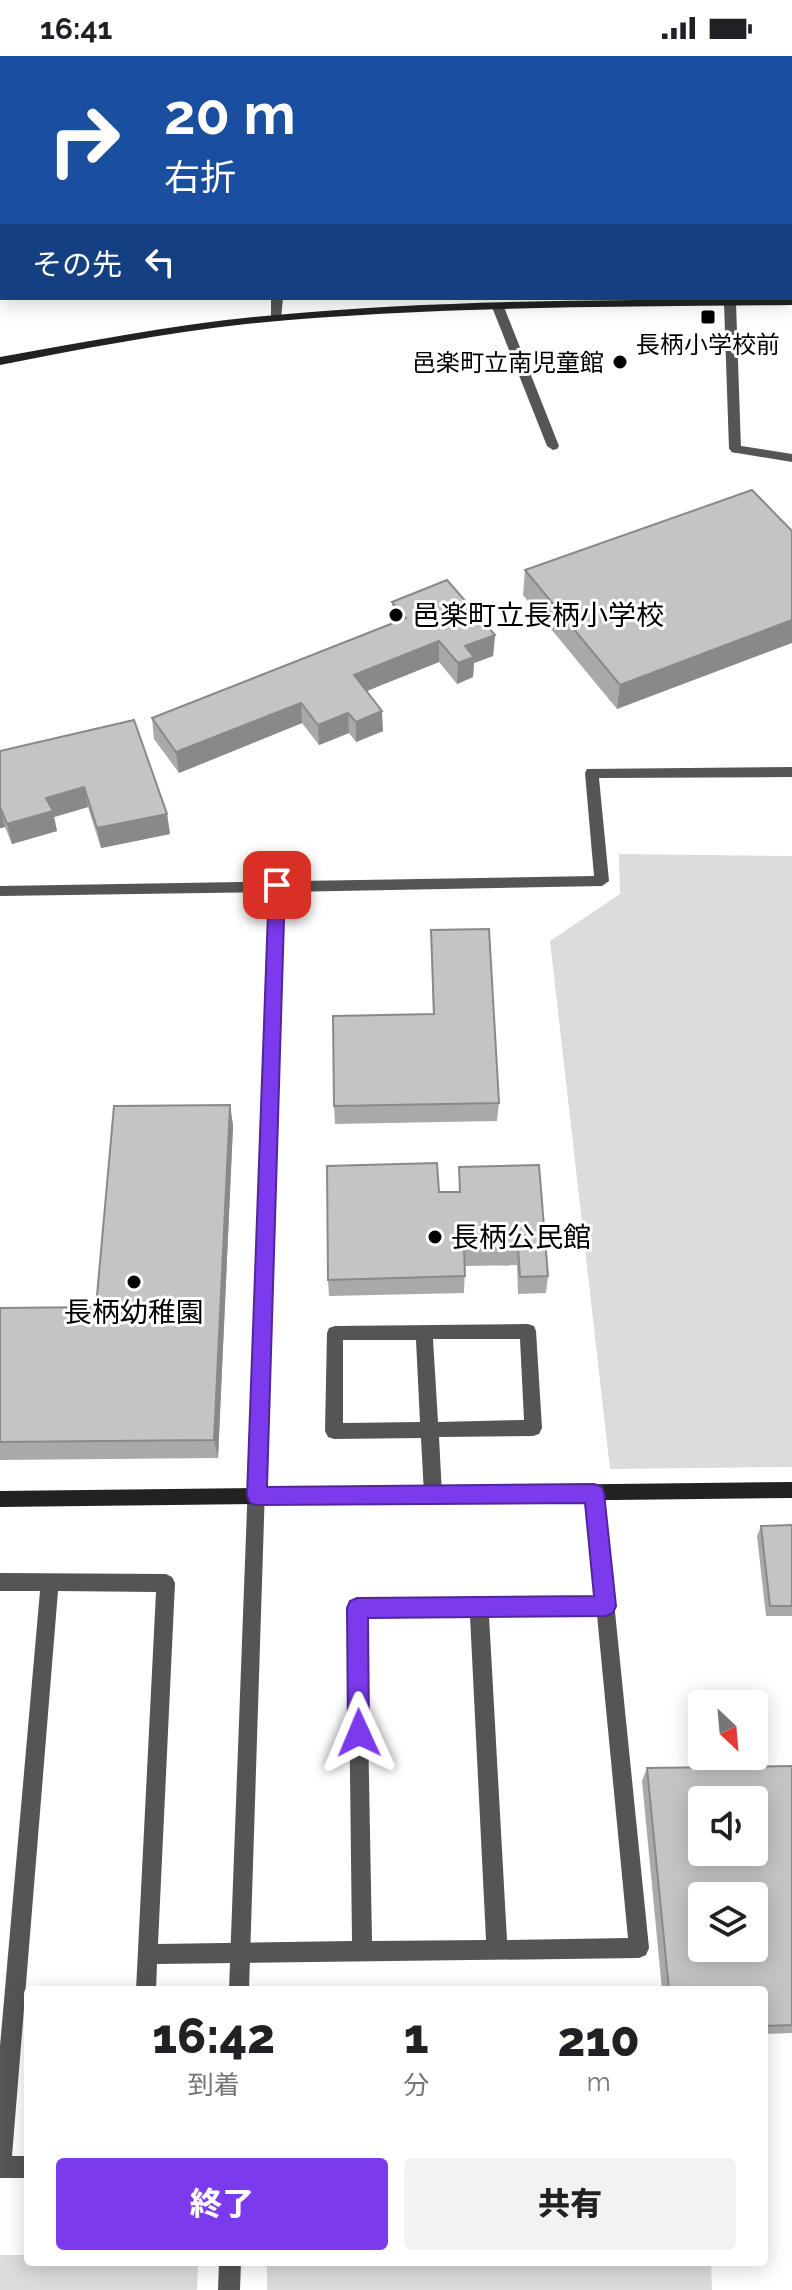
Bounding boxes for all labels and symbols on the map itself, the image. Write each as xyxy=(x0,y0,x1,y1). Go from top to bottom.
marker: 長柄小学校前 xyxy=(699,308,717,326)
place label: 長柄小学校前 xyxy=(636,330,780,359)
place label: 邑楽町立南児童館 xyxy=(412,348,604,377)
marker: 邑楽町立南児童館 xyxy=(611,353,629,371)
place label: 邑楽町立長柄小学校 xyxy=(412,599,664,632)
marker: 邑楽町立長柄小学校 xyxy=(387,606,405,624)
pin xyxy=(243,851,311,919)
place label: 長柄公民館 xyxy=(451,1221,591,1254)
marker: 長柄公民館 xyxy=(426,1228,444,1246)
marker: 長柄幼稚園 xyxy=(125,1273,143,1291)
place label: 長柄幼稚園 xyxy=(64,1296,204,1329)
north arrow xyxy=(688,1690,768,1770)
position arrow xyxy=(317,1691,401,1775)

